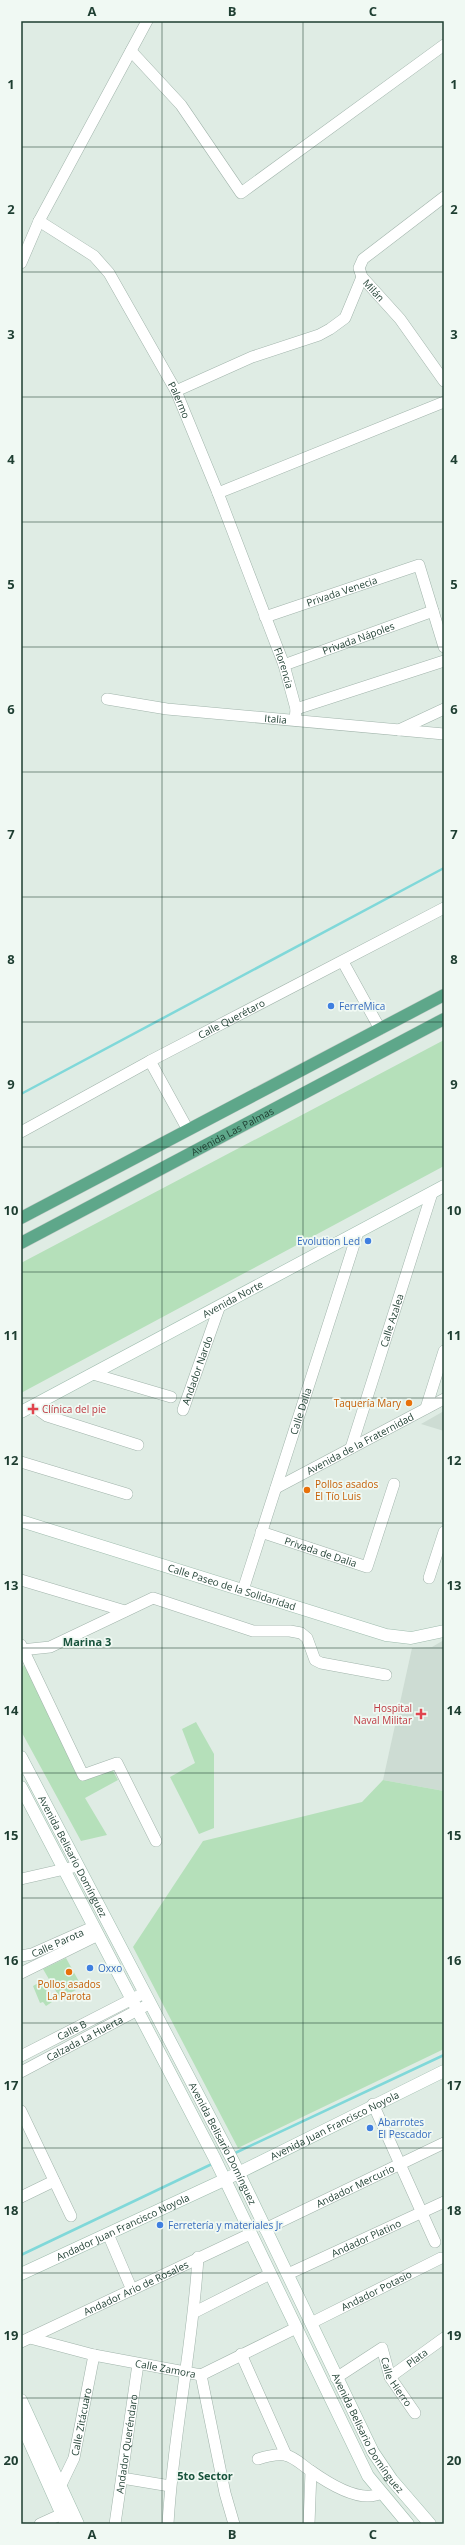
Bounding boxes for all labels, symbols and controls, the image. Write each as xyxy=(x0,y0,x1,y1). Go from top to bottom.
text: A xyxy=(88,2,97,20)
text: B xyxy=(228,2,237,20)
text: C xyxy=(369,2,377,20)
text: 1 xyxy=(7,75,15,93)
text: 1 xyxy=(450,75,458,93)
text: 2 xyxy=(7,200,15,218)
text: 2 xyxy=(450,200,458,218)
street label: Milán xyxy=(360,276,388,304)
text: 3 xyxy=(7,325,15,343)
text: 3 xyxy=(450,325,458,343)
street label: Palermo xyxy=(165,379,194,420)
text: 4 xyxy=(7,450,15,468)
text: 4 xyxy=(450,450,458,468)
street label: Privada Venecia xyxy=(305,573,379,610)
text: 5 xyxy=(7,575,15,593)
text: 5 xyxy=(450,575,458,593)
street label: Privada Nápoles xyxy=(320,619,396,658)
street label: Florencia xyxy=(271,645,297,690)
text: 6 xyxy=(7,700,15,718)
text: 6 xyxy=(450,700,458,718)
street label: Italia xyxy=(264,711,288,727)
text: 7 xyxy=(7,825,15,843)
text: 7 xyxy=(450,825,458,843)
text: 8 xyxy=(7,950,15,968)
text: 8 xyxy=(450,950,458,968)
street label: Calle Querétaro xyxy=(195,995,267,1042)
place label: FerreMica xyxy=(339,999,385,1013)
marker: FerreMica xyxy=(326,1001,336,1011)
text: 9 xyxy=(7,1075,15,1093)
text: 9 xyxy=(450,1075,458,1093)
street label: Avenida Las Palmas xyxy=(188,1103,276,1159)
text: 10 xyxy=(4,1201,18,1219)
text: 10 xyxy=(447,1201,461,1219)
place label: Evolution Led xyxy=(297,1234,360,1248)
marker: Evolution Led xyxy=(363,1236,373,1246)
street label: Avenida Norte xyxy=(200,1277,266,1321)
street label: Calle Azalea xyxy=(376,1292,407,1349)
text: 11 xyxy=(4,1326,18,1344)
text: 11 xyxy=(447,1326,461,1344)
street label: Andador Nardo xyxy=(178,1334,216,1407)
street label: Calle Dalia xyxy=(286,1386,315,1436)
place label: Taquería Mary xyxy=(334,1396,402,1410)
marker: Taquería Mary xyxy=(404,1398,414,1408)
place label: Clínica del pie xyxy=(42,1402,106,1416)
marker: Clínica del pie xyxy=(27,1403,39,1415)
street label: Avenida de la Fraternidad xyxy=(304,1409,416,1478)
text: 12 xyxy=(4,1451,19,1469)
text: 12 xyxy=(447,1451,462,1469)
place label: Pollos asados El Tío Luis xyxy=(315,1477,378,1503)
marker: Pollos asados El Tío Luis xyxy=(302,1485,312,1495)
street label: Privada de Dalia xyxy=(283,1533,359,1570)
street label: Calle Paseo de la Solidaridad xyxy=(166,1560,298,1613)
text: 13 xyxy=(4,1576,18,1594)
text: 13 xyxy=(447,1576,461,1594)
district label: Marina 3 xyxy=(63,1634,111,1649)
text: 14 xyxy=(4,1701,19,1719)
place label: Hospital Naval Militar xyxy=(353,1701,412,1727)
text: 14 xyxy=(447,1701,462,1719)
marker: Hospital Naval Militar xyxy=(415,1708,427,1720)
street label: Avenida Belisario Domínguez xyxy=(35,1793,111,1920)
text: 15 xyxy=(4,1826,18,1844)
text: 15 xyxy=(447,1826,461,1844)
street label: Calle Parota xyxy=(29,1925,86,1960)
text: 16 xyxy=(4,1951,19,1969)
text: 16 xyxy=(447,1951,462,1969)
place label: Oxxo xyxy=(98,1961,122,1975)
marker: Oxxo xyxy=(85,1963,95,1973)
marker: Pollos asados La Parota xyxy=(64,1967,74,1977)
place label: Pollos asados La Parota xyxy=(37,1977,101,2003)
street label: Calzada La Huerta xyxy=(44,2012,125,2064)
street label: Calle B xyxy=(54,2017,89,2043)
text: 17 xyxy=(4,2076,19,2094)
text: 17 xyxy=(447,2076,462,2094)
street label: Avenida Belisario Domínguez xyxy=(186,2080,260,2207)
street label: Avenida Juan Francisco Noyola xyxy=(268,2087,401,2163)
place label: Abarrotes El Pescador xyxy=(378,2115,432,2141)
marker: Abarrotes El Pescador xyxy=(365,2123,375,2133)
street label: Andador Mercurio xyxy=(314,2161,397,2210)
street label: Andador Juan Francisco Noyola xyxy=(54,2190,191,2264)
text: 18 xyxy=(4,2201,18,2219)
text: 18 xyxy=(447,2201,461,2219)
street label: Andador Platino xyxy=(329,2216,403,2260)
place label: Ferretería y materiales Jr xyxy=(168,2218,283,2232)
marker: Ferretería y materiales Jr xyxy=(155,2220,165,2230)
street label: Andador Ario de Rosales xyxy=(81,2257,191,2319)
street label: Andador Potasio xyxy=(339,2267,414,2314)
text: 19 xyxy=(4,2326,18,2344)
text: 19 xyxy=(447,2326,461,2344)
street label: Plata xyxy=(403,2345,430,2370)
street label: Calle Hierro xyxy=(378,2355,415,2409)
street label: Calle Zamora xyxy=(134,2356,197,2381)
street label: Avenida Belisario Domínguez xyxy=(329,2371,407,2496)
street label: Calle Zitácuaro xyxy=(68,2387,94,2457)
street label: Andador Queréndaro xyxy=(112,2393,141,2494)
text: 20 xyxy=(4,2451,18,2469)
text: 20 xyxy=(447,2451,461,2469)
district label: 5to Sector xyxy=(177,2468,233,2483)
text: A xyxy=(88,2525,97,2543)
text: B xyxy=(228,2525,237,2543)
text: C xyxy=(369,2525,377,2543)

